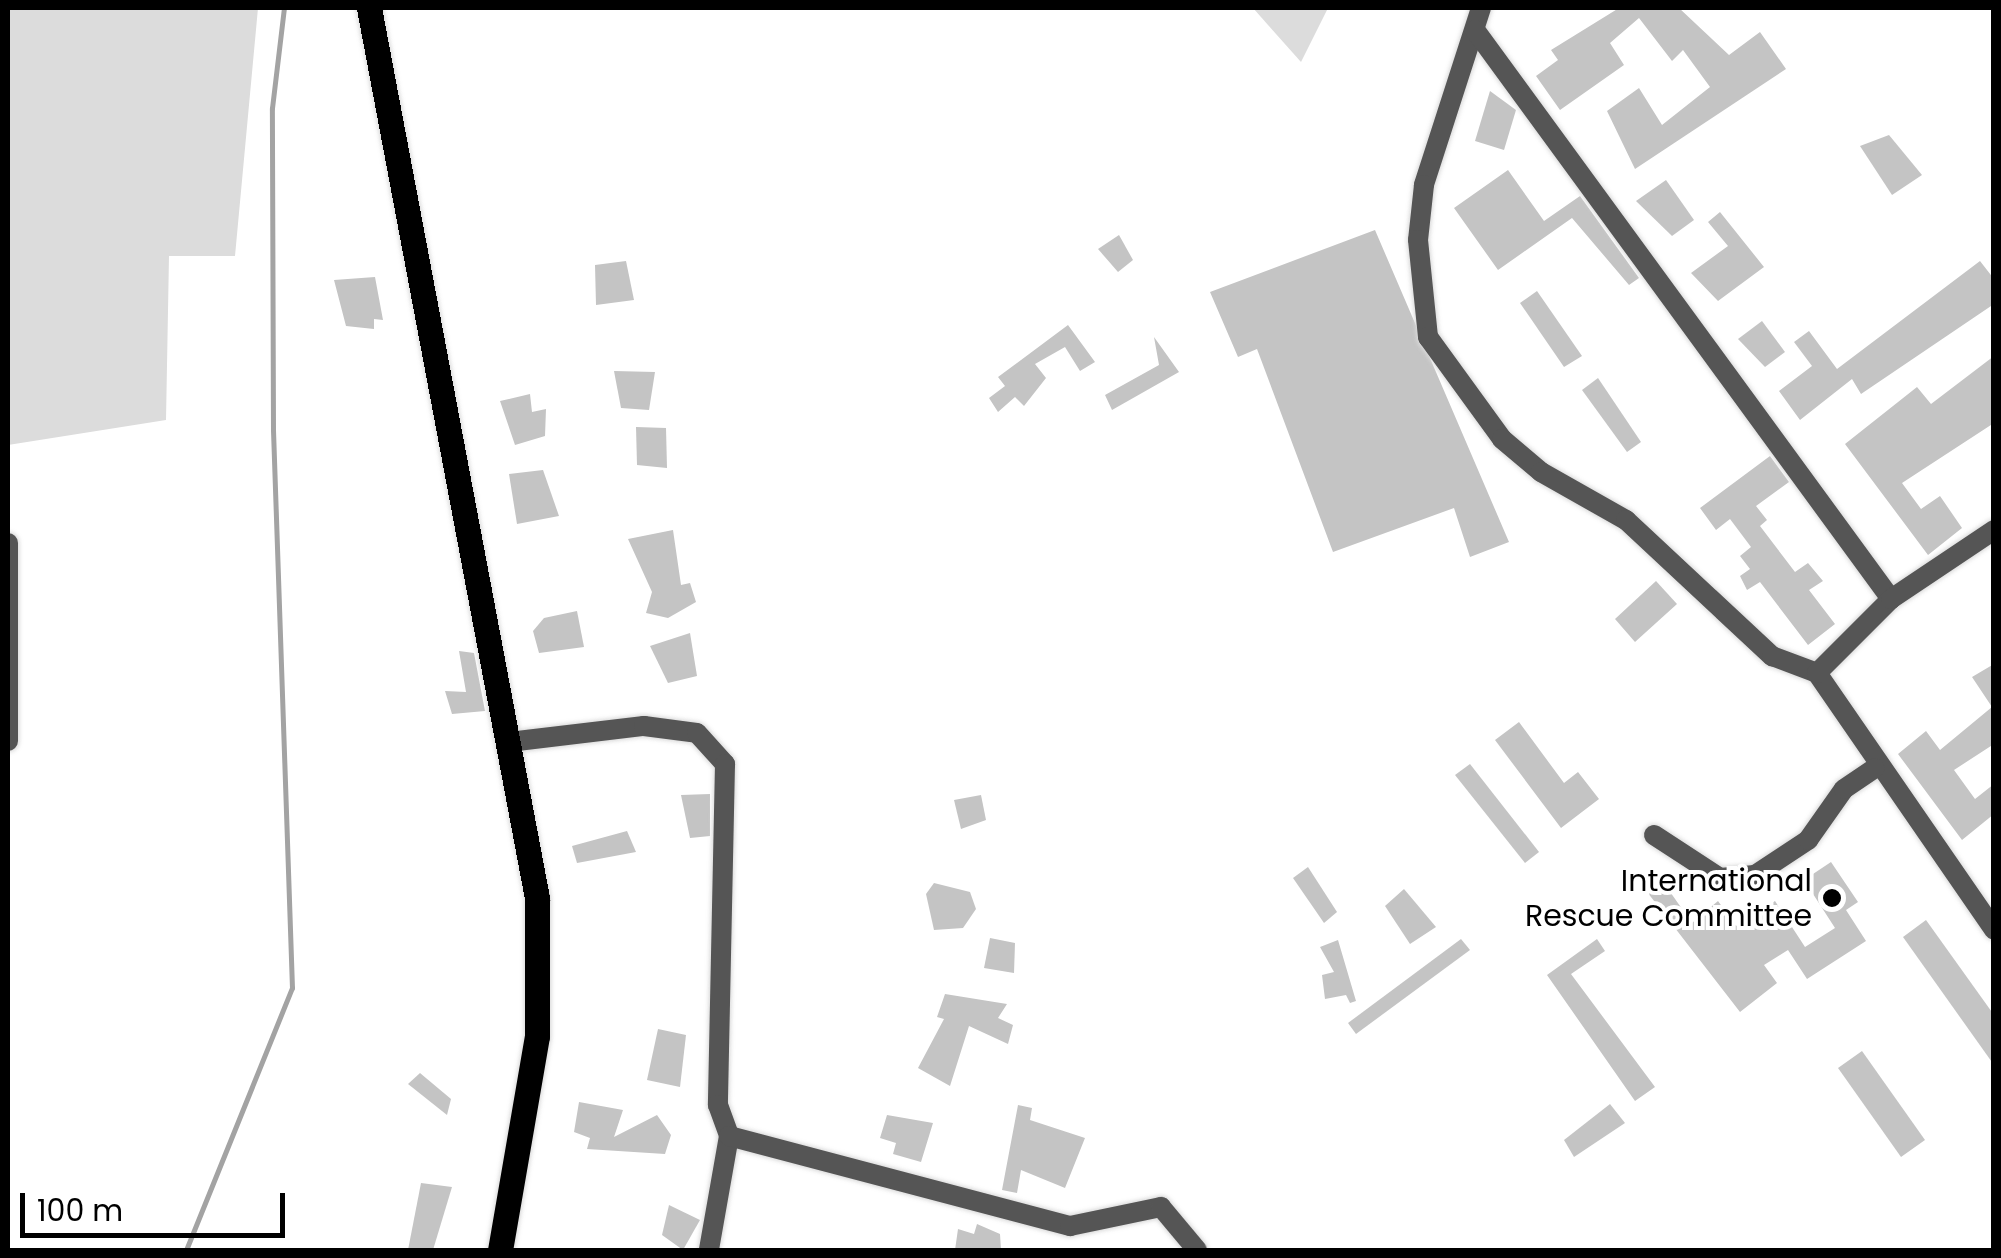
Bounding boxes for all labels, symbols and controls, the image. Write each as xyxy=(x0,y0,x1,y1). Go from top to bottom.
place label: International Rescue Committee xyxy=(1525,863,1812,934)
marker: International Rescue Committee xyxy=(1821,887,1843,909)
scale bar xyxy=(25,1173,290,1235)
text: 100 m xyxy=(37,1189,123,1232)

